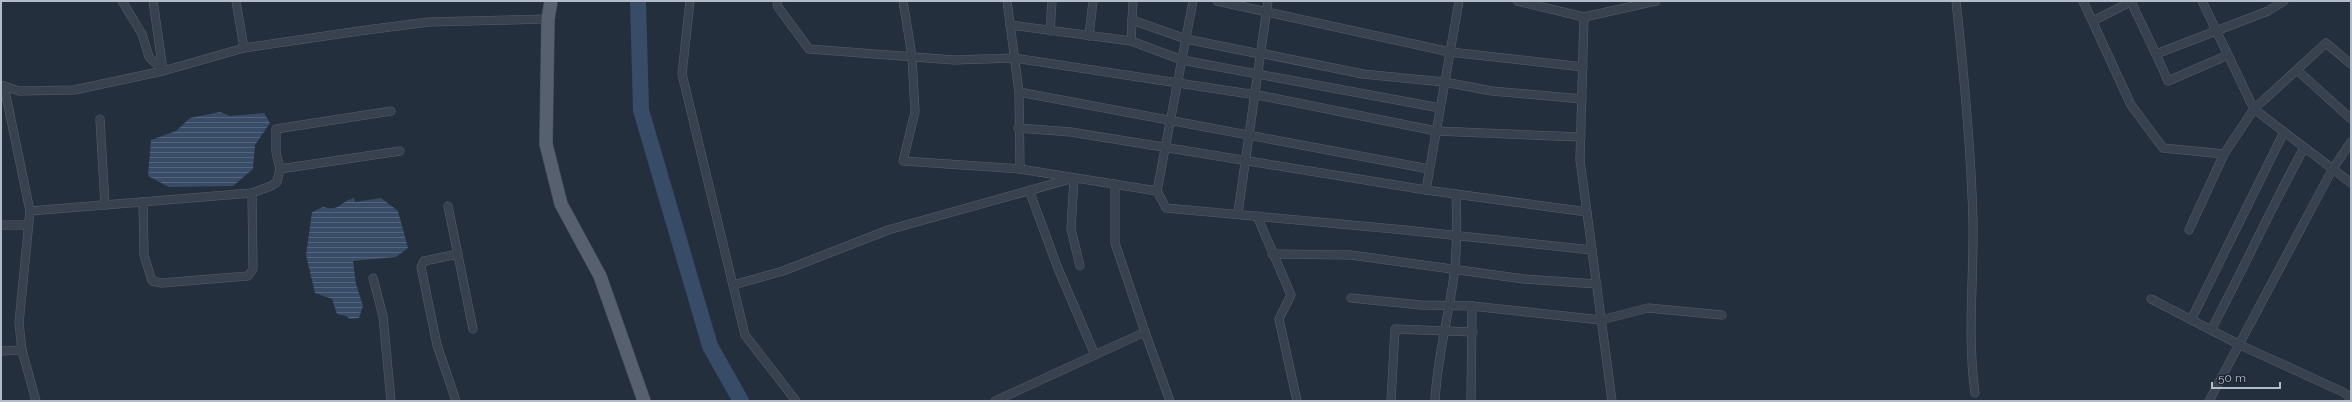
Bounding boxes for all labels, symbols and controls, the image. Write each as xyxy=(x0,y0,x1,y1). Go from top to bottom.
scale bar xyxy=(2212,364,2280,390)
text: 50 m xyxy=(2218,371,2246,385)

